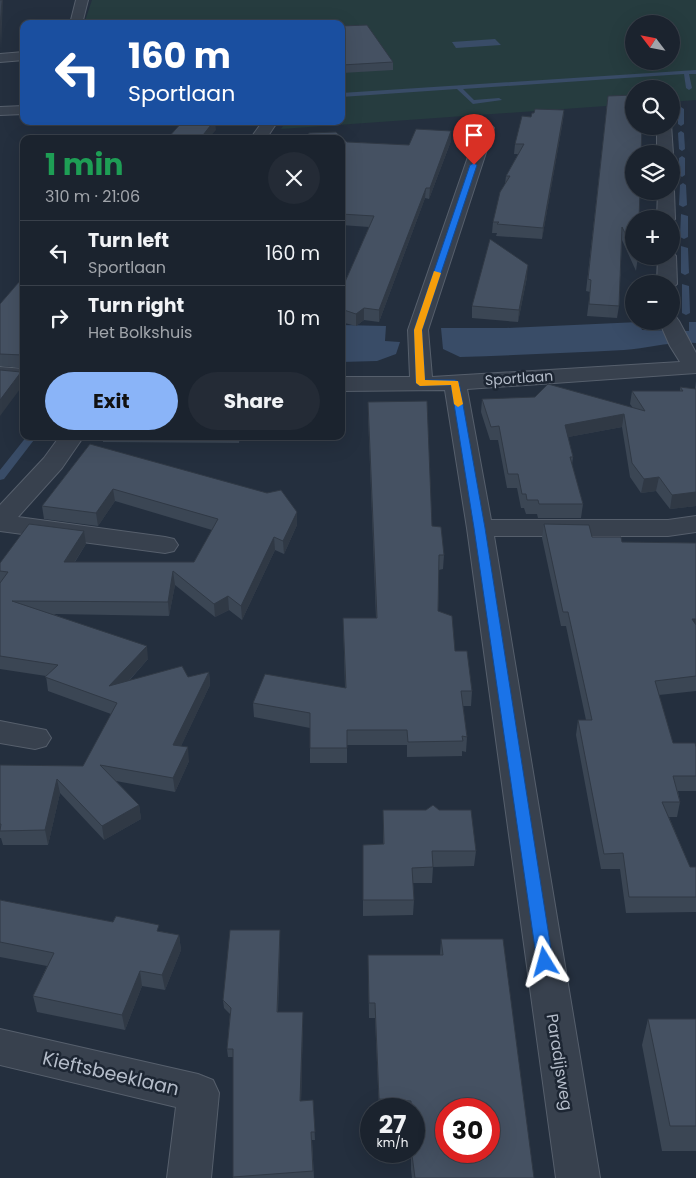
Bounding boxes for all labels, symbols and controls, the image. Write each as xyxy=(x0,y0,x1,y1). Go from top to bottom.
north arrow xyxy=(625,15,680,70)
map controls xyxy=(625,15,680,330)
text: 160 m xyxy=(128,31,231,80)
icon: left xyxy=(45,40,110,105)
text: Sportlaan xyxy=(128,78,235,109)
button: search xyxy=(625,80,680,135)
pin xyxy=(453,114,495,165)
icon: arrive xyxy=(460,121,488,149)
text: 1 min xyxy=(45,143,123,186)
button: layers xyxy=(625,145,680,200)
button: close xyxy=(268,152,320,204)
text: 310 m · 21:06 xyxy=(45,185,140,208)
button: + xyxy=(625,210,680,265)
text: Turn left xyxy=(88,227,169,254)
icon: left xyxy=(45,239,73,267)
text: 160 m xyxy=(265,240,320,267)
text: Sportlaan xyxy=(88,256,166,279)
button: − xyxy=(625,275,680,330)
text: Turn right xyxy=(88,292,184,319)
icon: right xyxy=(45,304,73,332)
text: 10 m xyxy=(277,305,320,332)
text: Het Bolkshuis xyxy=(88,321,192,344)
street label: Sportlaan xyxy=(484,366,554,390)
button: Exit xyxy=(45,372,178,430)
button: Share xyxy=(188,372,320,430)
position arrow xyxy=(518,935,570,987)
street label: Paradijsweg xyxy=(540,1012,579,1112)
street label: Kieftsbeeklaan xyxy=(40,1045,182,1102)
speed limit sign: 30 xyxy=(435,1098,500,1163)
text: 27 xyxy=(379,1107,406,1142)
text: km/h xyxy=(377,1134,408,1151)

